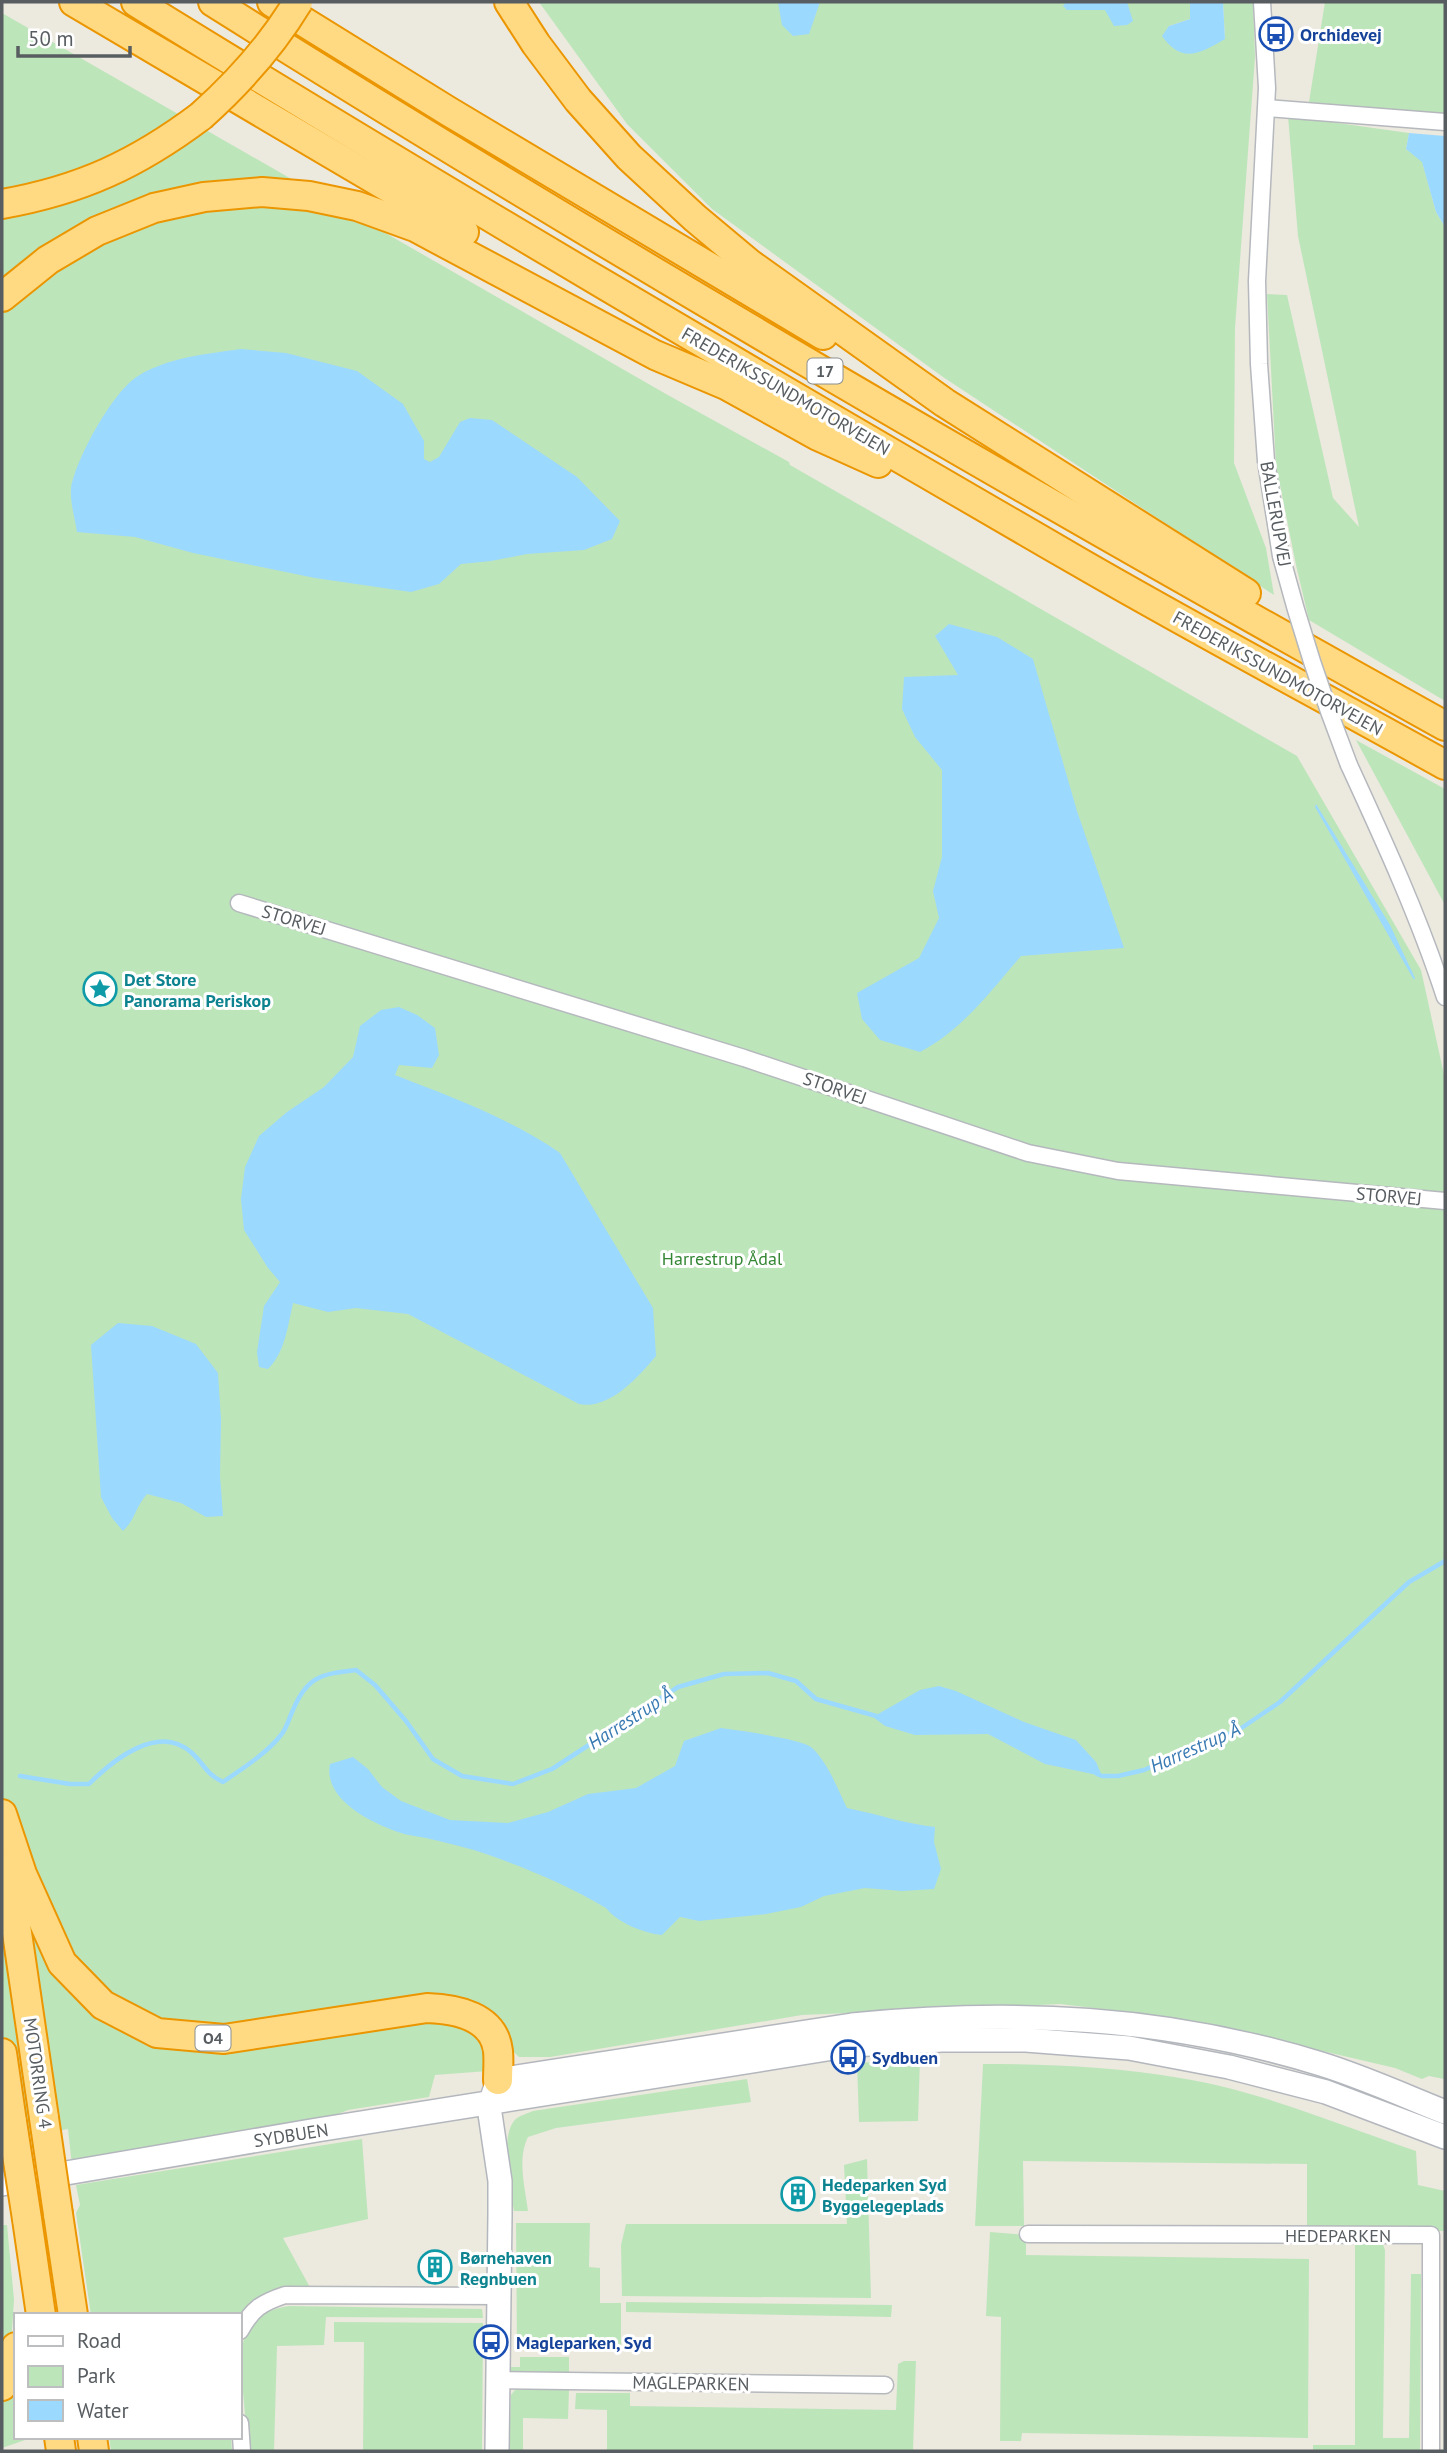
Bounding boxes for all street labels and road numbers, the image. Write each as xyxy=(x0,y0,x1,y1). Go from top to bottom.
street label: FREDERIKSSUNDMOTORVEJEN xyxy=(678,322,894,460)
road number: 17 xyxy=(808,358,842,384)
street label: BALLERUPVEJ xyxy=(1255,459,1297,569)
street label: FREDERIKSSUNDMOTORVEJEN xyxy=(1169,606,1387,740)
street label: STORVEJ xyxy=(259,899,329,941)
street label: STORVEJ xyxy=(800,1066,870,1110)
street label: STORVEJ xyxy=(1355,1182,1423,1210)
street label: MOTORRING 4 xyxy=(19,2016,57,2130)
road number: O4 xyxy=(196,2026,230,2050)
street label: SYDBUEN xyxy=(252,2118,330,2152)
street label: HEDEPARKEN xyxy=(1285,2224,1391,2247)
street label: MAGLEPARKEN xyxy=(632,2370,750,2396)

